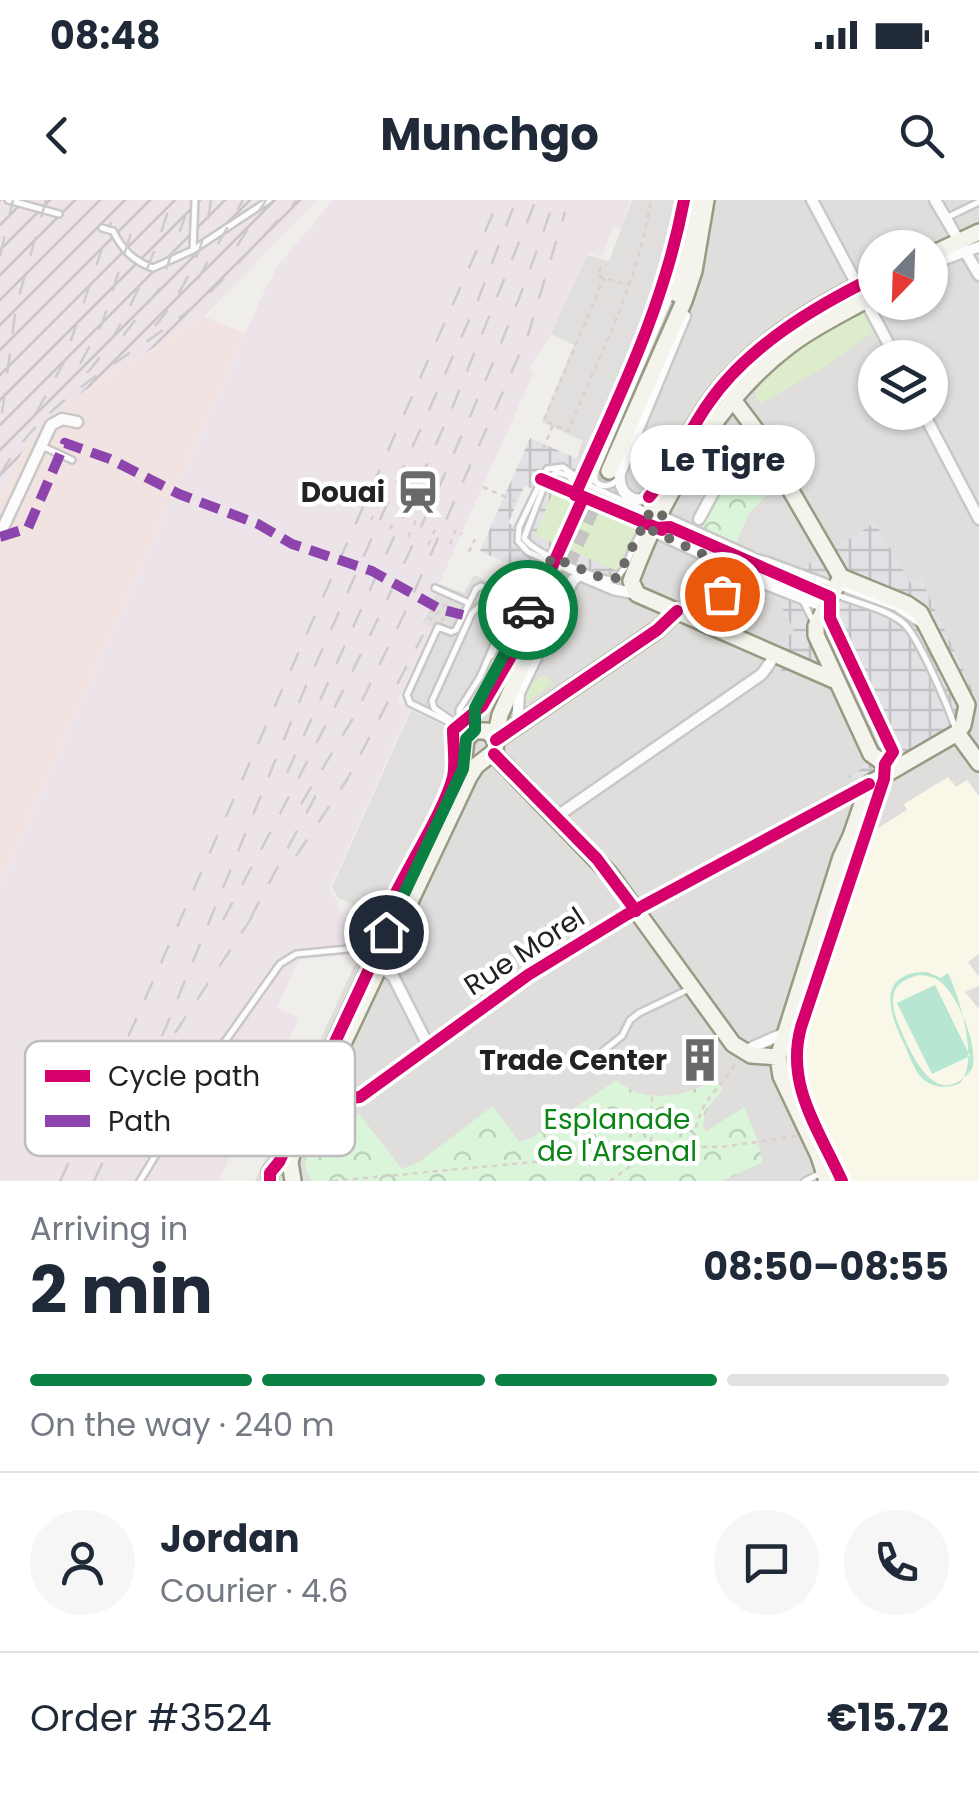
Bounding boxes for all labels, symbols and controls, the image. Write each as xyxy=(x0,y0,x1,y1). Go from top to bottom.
text: 08:48 xyxy=(50,9,161,62)
text: Munchgo xyxy=(380,103,599,166)
icon: back xyxy=(30,108,85,163)
icon: search xyxy=(894,108,949,163)
north arrow xyxy=(858,230,948,320)
map controls xyxy=(858,230,948,430)
button: layers xyxy=(858,340,948,430)
callout: Le Tigre xyxy=(630,424,814,494)
text: Le Tigre xyxy=(660,437,785,482)
station icon: Douai xyxy=(394,468,442,516)
place label: Douai xyxy=(301,473,385,512)
pin xyxy=(680,552,765,637)
courier xyxy=(478,560,578,660)
icon: bag xyxy=(695,567,750,622)
icon: car xyxy=(501,583,556,638)
pin xyxy=(344,890,429,975)
street label: Rue Morel xyxy=(456,898,592,1005)
icon: home xyxy=(359,905,414,960)
building icon: Trade Center xyxy=(676,1036,724,1084)
legend xyxy=(25,1041,355,1156)
place label: Trade Center xyxy=(479,1041,667,1080)
text: Cycle path xyxy=(108,1057,260,1096)
park label: Esplanade de l'Arsenal xyxy=(537,1100,697,1171)
text: Path xyxy=(108,1102,171,1141)
text: Arriving in xyxy=(30,1206,188,1251)
text: 08:50–08:55 xyxy=(703,1240,949,1293)
text: 2 min xyxy=(30,1245,213,1336)
text: On the way · 240 m xyxy=(30,1402,335,1447)
button: person xyxy=(30,1510,135,1615)
button: chat xyxy=(714,1510,819,1615)
button: phone xyxy=(844,1510,949,1615)
text: Jordan xyxy=(160,1512,300,1565)
text: Courier · 4.6 xyxy=(160,1568,348,1613)
text: Order #3524 xyxy=(30,1691,272,1744)
text: €15.72 xyxy=(827,1691,949,1744)

